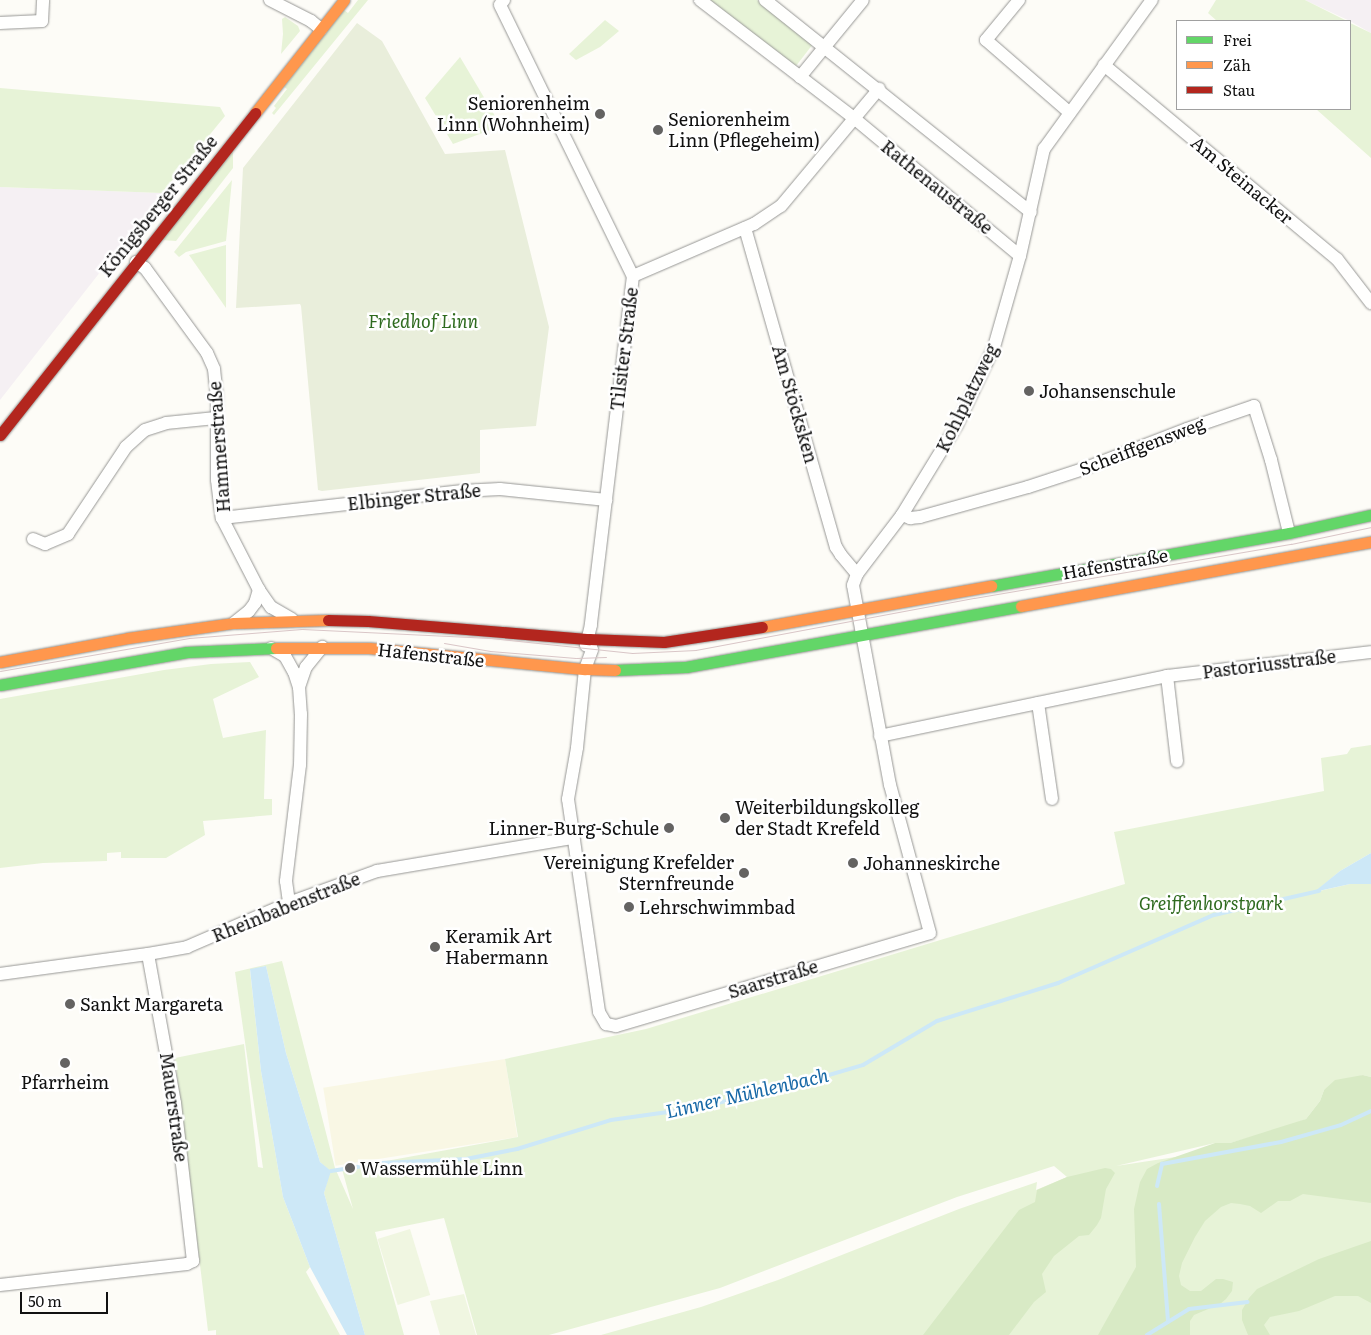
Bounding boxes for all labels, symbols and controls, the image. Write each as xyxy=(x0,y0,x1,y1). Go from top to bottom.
legend xyxy=(1176,20,1351,110)
text: Frei xyxy=(1223,28,1252,51)
text: Zäh xyxy=(1223,53,1251,76)
text: Stau xyxy=(1223,78,1255,101)
place label: Seniorenheim Linn (Wohnheim) xyxy=(437,93,590,136)
marker: Seniorenheim Linn (Wohnheim) xyxy=(594,108,606,120)
place label: Seniorenheim Linn (Pflegeheim) xyxy=(668,109,820,152)
marker: Seniorenheim Linn (Pflegeheim) xyxy=(652,124,664,136)
street label: Königsberger Straße xyxy=(94,131,222,281)
street label: Am Steinacker xyxy=(1187,131,1297,229)
street label: Rathenaustraße xyxy=(877,135,997,239)
street label: Tilsiter Straße xyxy=(606,286,642,412)
park label: Friedhof Linn xyxy=(368,310,478,332)
street label: Kohlplatzweg xyxy=(931,340,1003,456)
street label: Am Stöcksken xyxy=(768,342,822,466)
place label: Johansenschule xyxy=(1039,380,1176,402)
street label: Hammerstraße xyxy=(204,381,234,513)
marker: Johansenschule xyxy=(1023,385,1035,397)
street label: Scheiffgensweg xyxy=(1076,412,1208,480)
street label: Elbinger Straße xyxy=(346,479,482,515)
street label: Hafenstraße xyxy=(1060,544,1170,584)
street label: Hafenstraße xyxy=(377,639,485,671)
street label: Pastoriusstraße xyxy=(1201,645,1337,683)
place label: Weiterbildungskolleg der Stadt Krefeld xyxy=(735,797,919,840)
marker: Weiterbildungskolleg der Stadt Krefeld xyxy=(719,812,731,824)
place label: Linner-Burg-Schule xyxy=(489,817,659,839)
marker: Linner-Burg-Schule xyxy=(663,822,675,834)
place label: Vereinigung Krefelder Sternfreunde xyxy=(543,852,734,894)
place label: Johanneskirche xyxy=(863,852,1000,874)
marker: Johanneskirche xyxy=(847,857,859,869)
street label: Rheinbabenstraße xyxy=(209,867,363,947)
marker: Vereinigung Krefelder Sternfreunde xyxy=(738,867,750,879)
park label: Greiffenhorstpark xyxy=(1139,892,1283,914)
place label: Lehrschwimmbad xyxy=(639,896,795,918)
marker: Lehrschwimmbad xyxy=(623,901,635,913)
place label: Keramik Art Habermann xyxy=(445,926,552,969)
marker: Keramik Art Habermann xyxy=(429,941,441,953)
street label: Saarstraße xyxy=(725,955,821,1003)
place label: Sankt Margareta xyxy=(80,993,223,1015)
marker: Sankt Margareta xyxy=(64,998,76,1010)
street label: Mauerstraße xyxy=(156,1051,192,1163)
marker: Pfarrheim xyxy=(59,1057,71,1069)
water label: Linner Mühlenbach xyxy=(663,1063,831,1123)
place label: Pfarrheim xyxy=(21,1071,109,1093)
place label: Wassermühle Linn xyxy=(360,1157,523,1179)
marker: Wassermühle Linn xyxy=(344,1162,356,1174)
scale bar xyxy=(22,1282,110,1314)
text: 50 m xyxy=(28,1289,62,1312)

